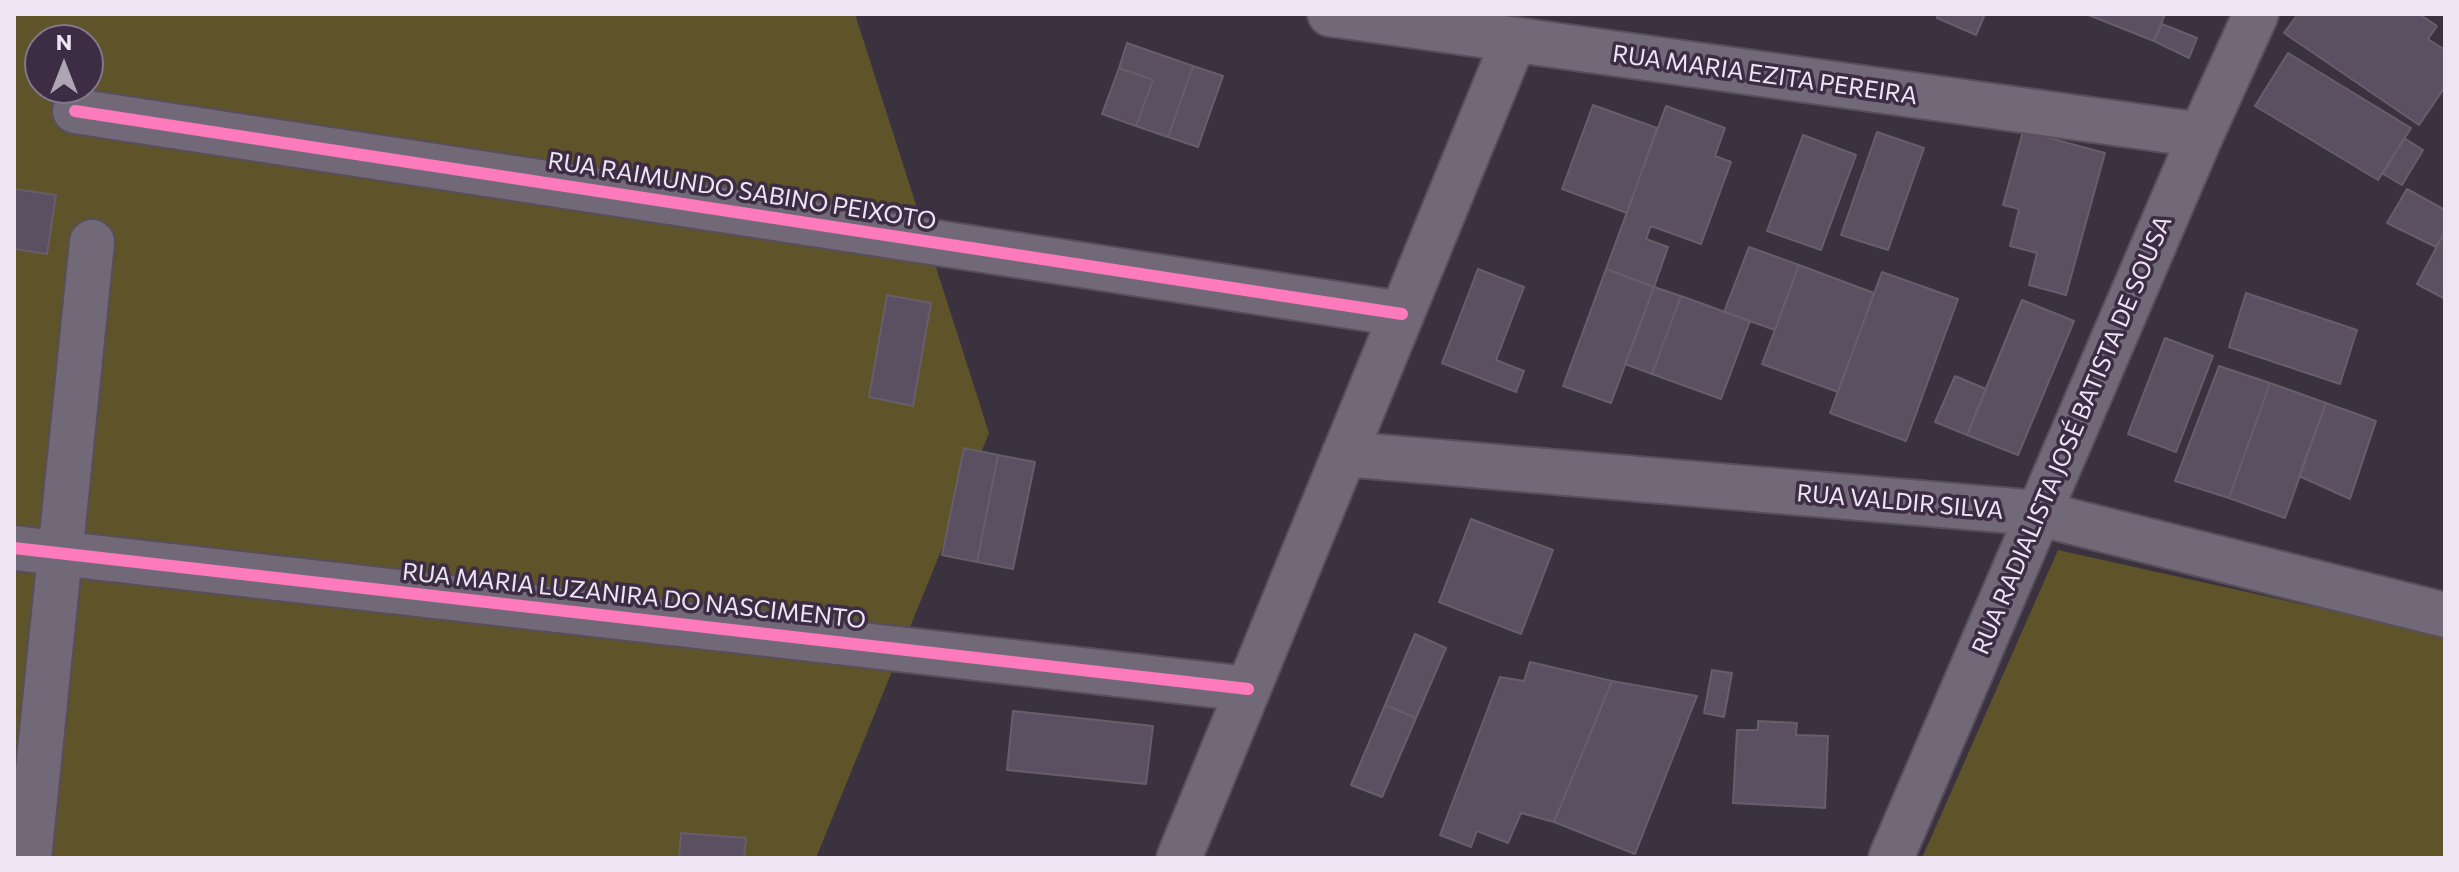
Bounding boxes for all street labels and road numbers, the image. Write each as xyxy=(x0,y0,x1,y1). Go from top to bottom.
street label: RUA MARIA EZITA PEREIRA xyxy=(1611,39,1919,111)
street label: RUA RAIMUNDO SABINO PEIXOTO xyxy=(546,146,938,236)
street label: RUA RADIALISTA JOSÉ BATISTA DE SOUSA xyxy=(1966,211,2178,659)
street label: RUA VALDIR SILVA xyxy=(1795,479,2005,525)
street label: RUA MARIA LUZANIRA DO NASCIMENTO xyxy=(401,557,867,635)

